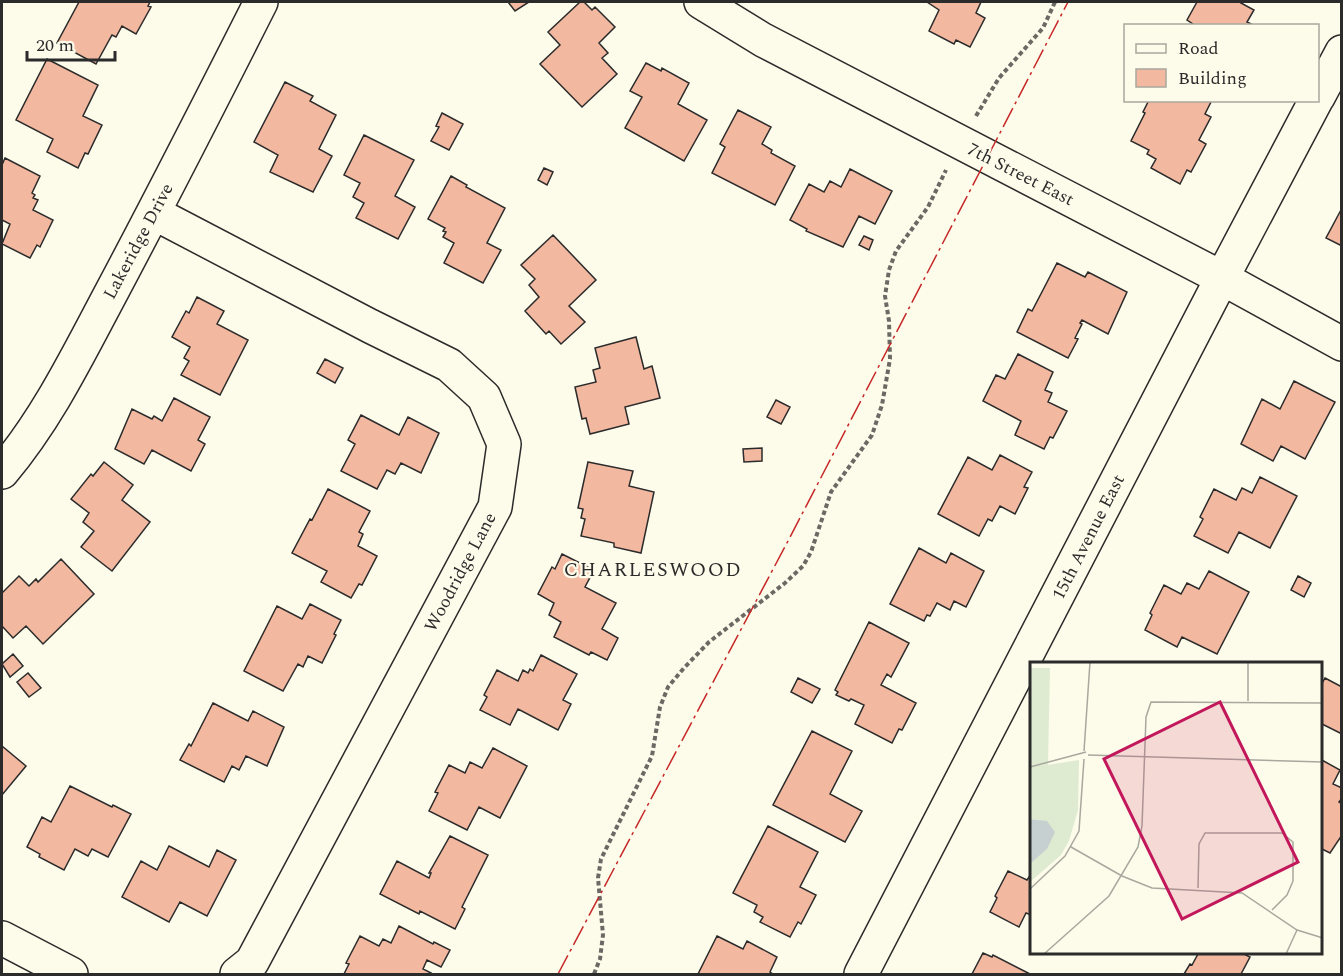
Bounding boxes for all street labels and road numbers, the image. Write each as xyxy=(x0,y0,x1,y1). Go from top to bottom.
street label: 7th Street East xyxy=(963,136,1079,213)
street label: Lakeridge Drive xyxy=(96,178,180,304)
street label: 15th Avenue East xyxy=(1045,470,1132,605)
street label: Woodridge Lane xyxy=(418,508,503,637)

